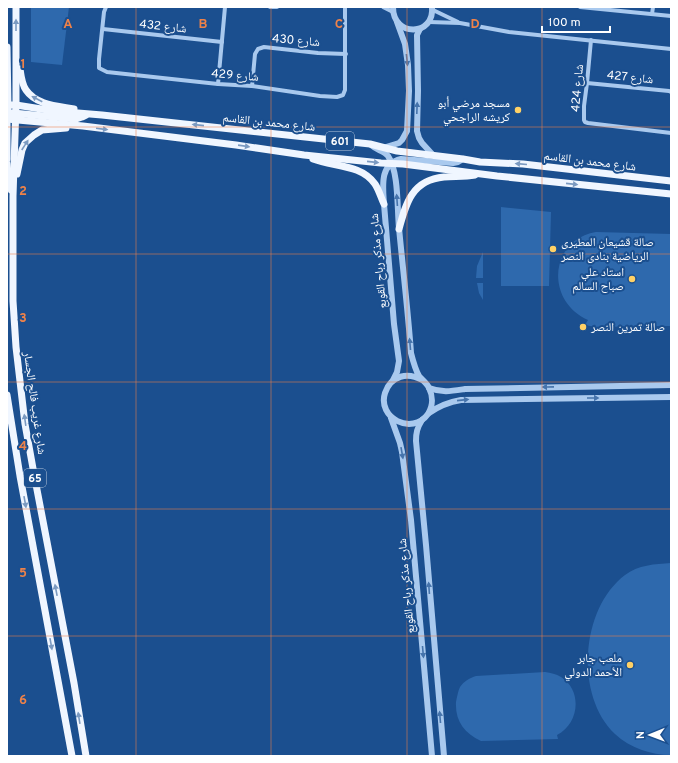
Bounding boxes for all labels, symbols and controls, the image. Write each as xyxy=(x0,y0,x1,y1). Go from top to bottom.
scale bar xyxy=(542,8,610,34)
text: 100 m xyxy=(548,15,581,31)
text: A xyxy=(63,17,73,33)
street label: شارع 432 xyxy=(138,17,187,37)
text: B xyxy=(199,17,208,33)
text: C xyxy=(335,17,343,33)
text: D xyxy=(470,17,480,33)
one-way arrow xyxy=(13,18,19,31)
street label: شارع 430 xyxy=(271,31,321,51)
one-way arrow xyxy=(404,54,410,66)
text: 1 xyxy=(20,57,26,73)
street label: شارع 424 xyxy=(568,63,588,113)
street label: شارع 429 xyxy=(211,66,259,86)
street label: شارع 427 xyxy=(606,68,654,88)
one-way arrow xyxy=(31,96,43,102)
place label: مسجد مرضي أبو كريشه الراجحي xyxy=(437,96,510,127)
one-way arrow xyxy=(414,102,421,114)
marker: مسجد مرضي أبو كريشه الراجحي xyxy=(513,105,523,115)
street label: شارع محمد بن القاسم xyxy=(222,110,316,136)
one-way arrow xyxy=(192,122,204,128)
one-way arrow xyxy=(95,126,108,132)
road number: 601 xyxy=(326,132,354,150)
one-way arrow xyxy=(21,140,29,150)
one-way arrow xyxy=(238,143,250,149)
street label: شارع محمد بن القاسم xyxy=(543,148,637,176)
one-way arrow xyxy=(367,159,379,165)
one-way arrow xyxy=(515,160,527,167)
one-way arrow xyxy=(566,180,578,187)
text: 2 xyxy=(19,184,27,200)
one-way arrow xyxy=(394,194,401,206)
street label: شارع مذكر رباح القوبع xyxy=(367,213,391,309)
place label: صالة قشيعان المطيرى الرياضية بنادى النصر xyxy=(560,235,654,265)
marker: صالة قشيعان المطيرى الرياضية بنادى النصر xyxy=(548,244,558,254)
place label: استاد علي صباح السالم xyxy=(572,265,624,295)
marker: استاد علي صباح السالم xyxy=(627,274,637,284)
text: 3 xyxy=(19,311,27,327)
place label: صالة تمرين النصر xyxy=(590,320,665,336)
marker: صالة تمرين النصر xyxy=(578,322,588,332)
one-way arrow xyxy=(407,338,414,350)
street label: شارع غريب فالح الجسار xyxy=(19,350,49,456)
one-way arrow xyxy=(542,384,554,391)
one-way arrow xyxy=(587,395,600,401)
one-way arrow xyxy=(457,397,469,403)
one-way arrow xyxy=(22,414,28,427)
text: 4 xyxy=(19,439,27,455)
one-way arrow xyxy=(399,447,405,459)
road number: 65 xyxy=(24,469,46,487)
one-way arrow xyxy=(22,496,28,509)
street label: شارع مذكر رباح القوبع xyxy=(395,538,419,634)
text: 5 xyxy=(19,566,27,582)
one-way arrow xyxy=(426,581,432,594)
one-way arrow xyxy=(53,584,59,596)
one-way arrow xyxy=(48,638,54,650)
one-way arrow xyxy=(419,646,426,658)
place label: ملعب جابر الأحمد الدولي xyxy=(564,651,622,682)
marker: ملعب جابر الأحمد الدولي xyxy=(625,660,635,670)
text: 6 xyxy=(19,693,27,709)
one-way arrow xyxy=(76,711,82,724)
one-way arrow xyxy=(437,711,444,723)
north arrow xyxy=(630,715,670,755)
text: N xyxy=(634,731,648,739)

